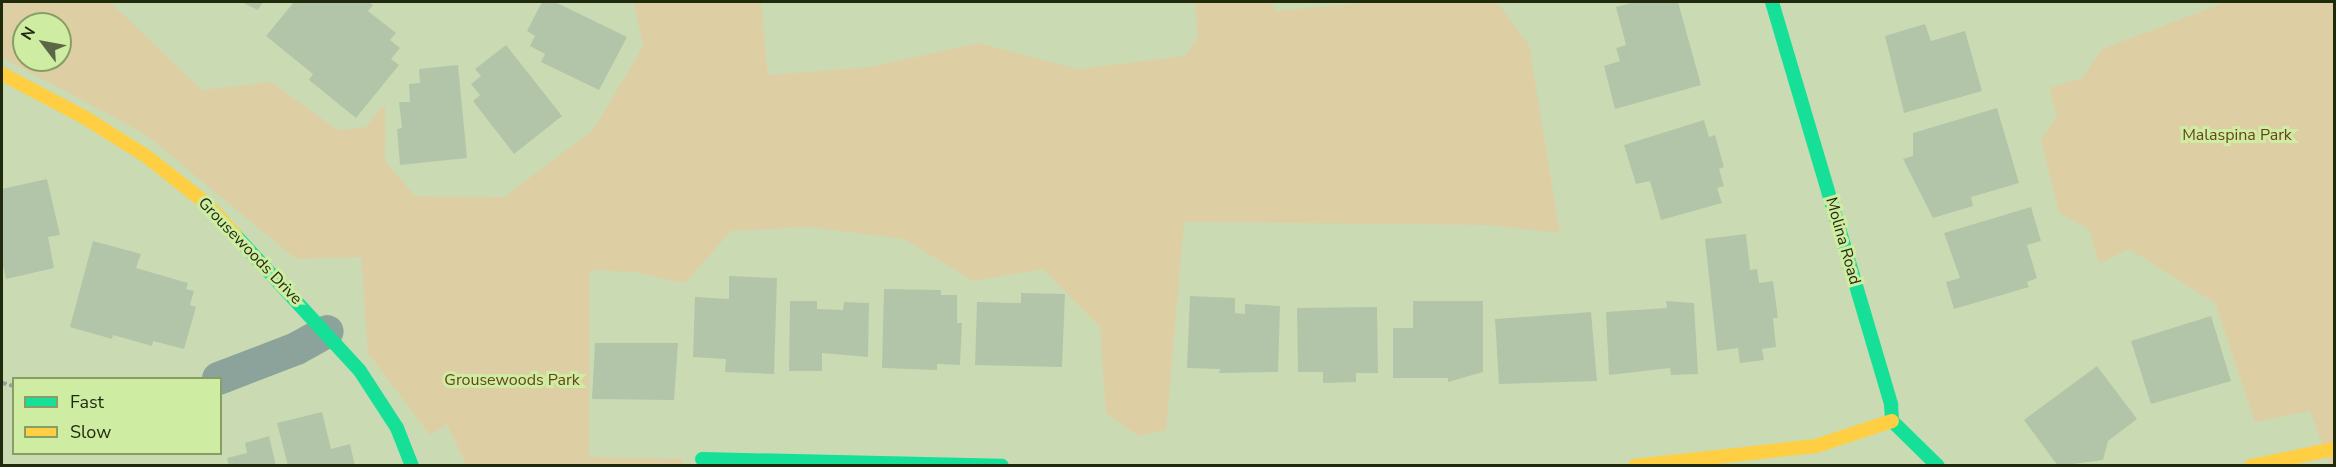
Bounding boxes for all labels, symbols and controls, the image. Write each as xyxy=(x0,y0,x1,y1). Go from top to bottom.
north arrow xyxy=(12,12,72,72)
text: N xyxy=(16,23,41,44)
park label: Malaspina Park xyxy=(2182,125,2292,145)
street label: Grousewoods Drive xyxy=(194,193,306,309)
street label: Molina Road xyxy=(1821,195,1865,287)
park label: Grousewoods Park xyxy=(444,370,580,390)
legend xyxy=(12,377,222,455)
text: Fast xyxy=(70,390,104,414)
text: Slow xyxy=(70,420,111,444)

